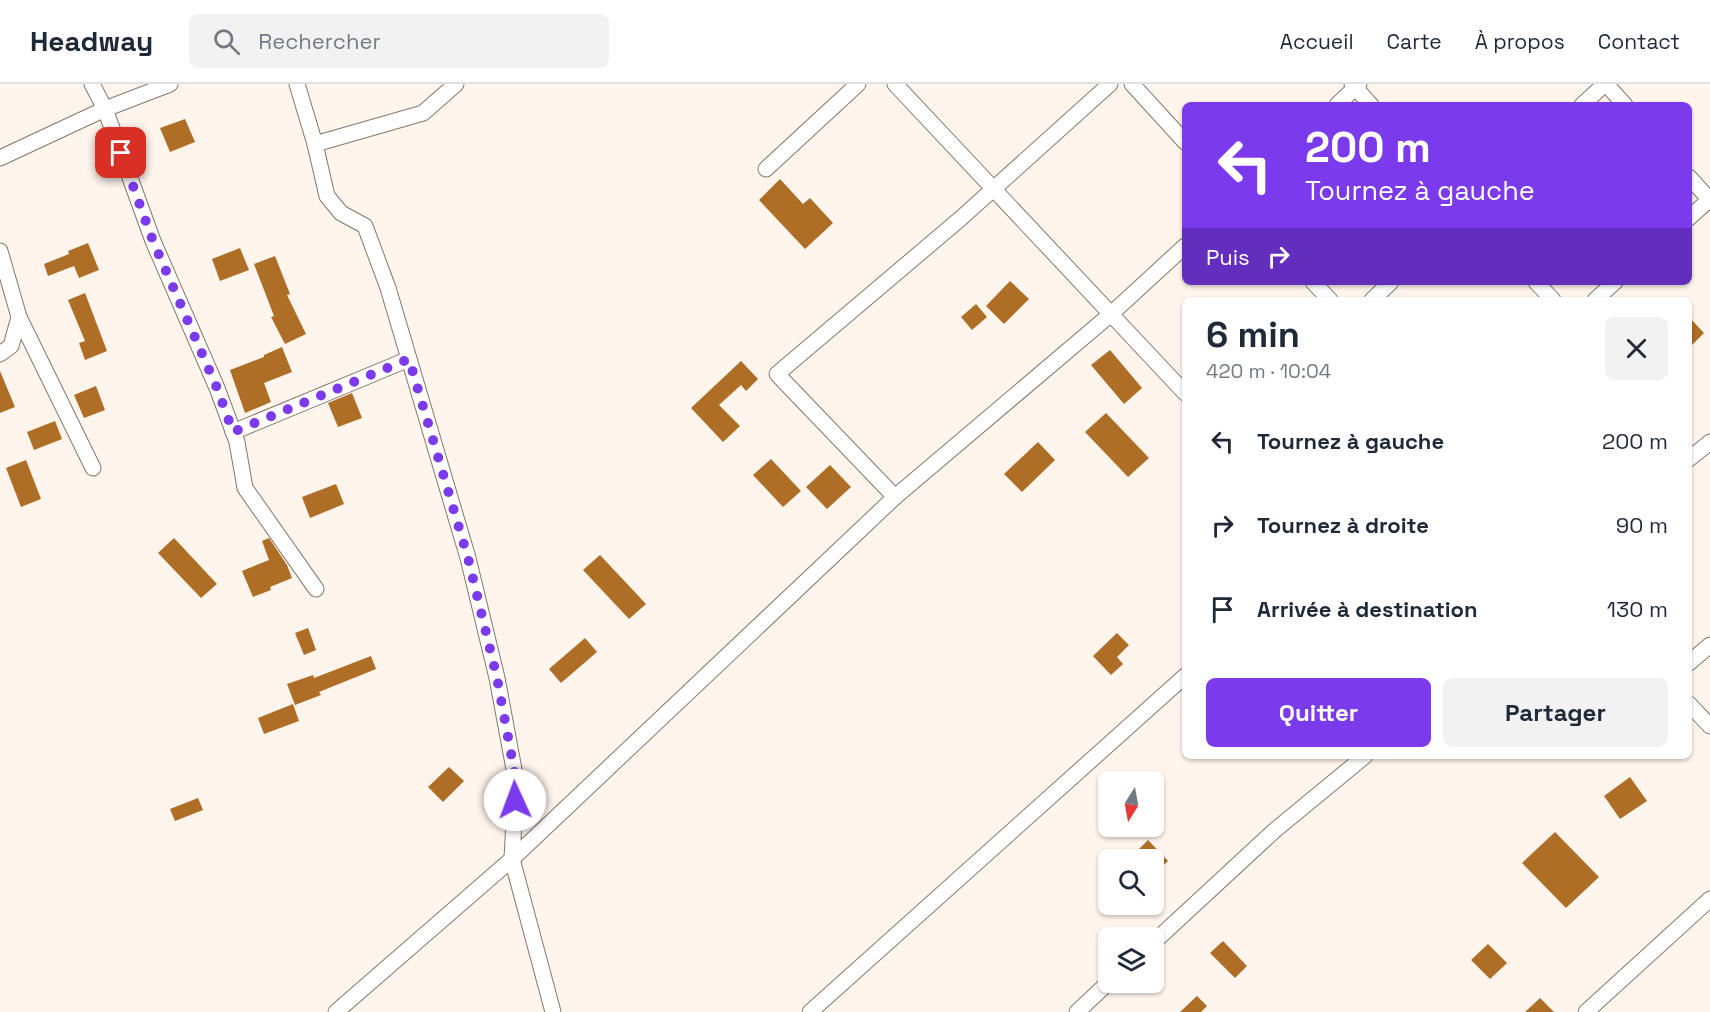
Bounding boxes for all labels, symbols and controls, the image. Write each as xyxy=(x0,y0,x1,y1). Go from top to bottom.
search box xyxy=(189,14,609,68)
text: Headway xyxy=(30,23,153,59)
icon: search xyxy=(210,25,243,58)
text: Rechercher xyxy=(258,27,381,55)
text: Accueil xyxy=(1280,28,1354,55)
text: Carte xyxy=(1387,28,1442,55)
text: À propos xyxy=(1475,28,1565,55)
text: Contact xyxy=(1598,28,1680,55)
text: 200 m xyxy=(1305,121,1431,174)
icon: left xyxy=(1206,126,1284,204)
pin xyxy=(95,127,146,178)
icon: arrive xyxy=(104,136,137,169)
text: Tournez à gauche xyxy=(1305,173,1535,208)
icon: right xyxy=(1262,240,1295,273)
text: Puis xyxy=(1206,243,1250,271)
text: 6 min xyxy=(1206,312,1300,358)
button: close xyxy=(1605,317,1668,380)
text: 420 m · 10:04 xyxy=(1206,358,1331,384)
icon: left xyxy=(1206,425,1239,458)
text: Tournez à gauche xyxy=(1257,427,1444,455)
text: 200 m xyxy=(1602,427,1668,455)
icon: right xyxy=(1206,509,1239,542)
text: Tournez à droite xyxy=(1257,511,1429,539)
text: 90 m xyxy=(1616,511,1668,539)
icon: arrive xyxy=(1206,593,1239,626)
text: Arrivée à destination xyxy=(1257,595,1478,623)
text: 130 m xyxy=(1607,595,1668,623)
button: Quitter xyxy=(1206,678,1431,747)
button: Partager xyxy=(1443,678,1668,747)
position arrow xyxy=(483,768,547,832)
north arrow xyxy=(1098,771,1164,837)
map controls xyxy=(1098,771,1164,993)
button: search xyxy=(1098,849,1164,915)
button: layers xyxy=(1098,927,1164,993)

